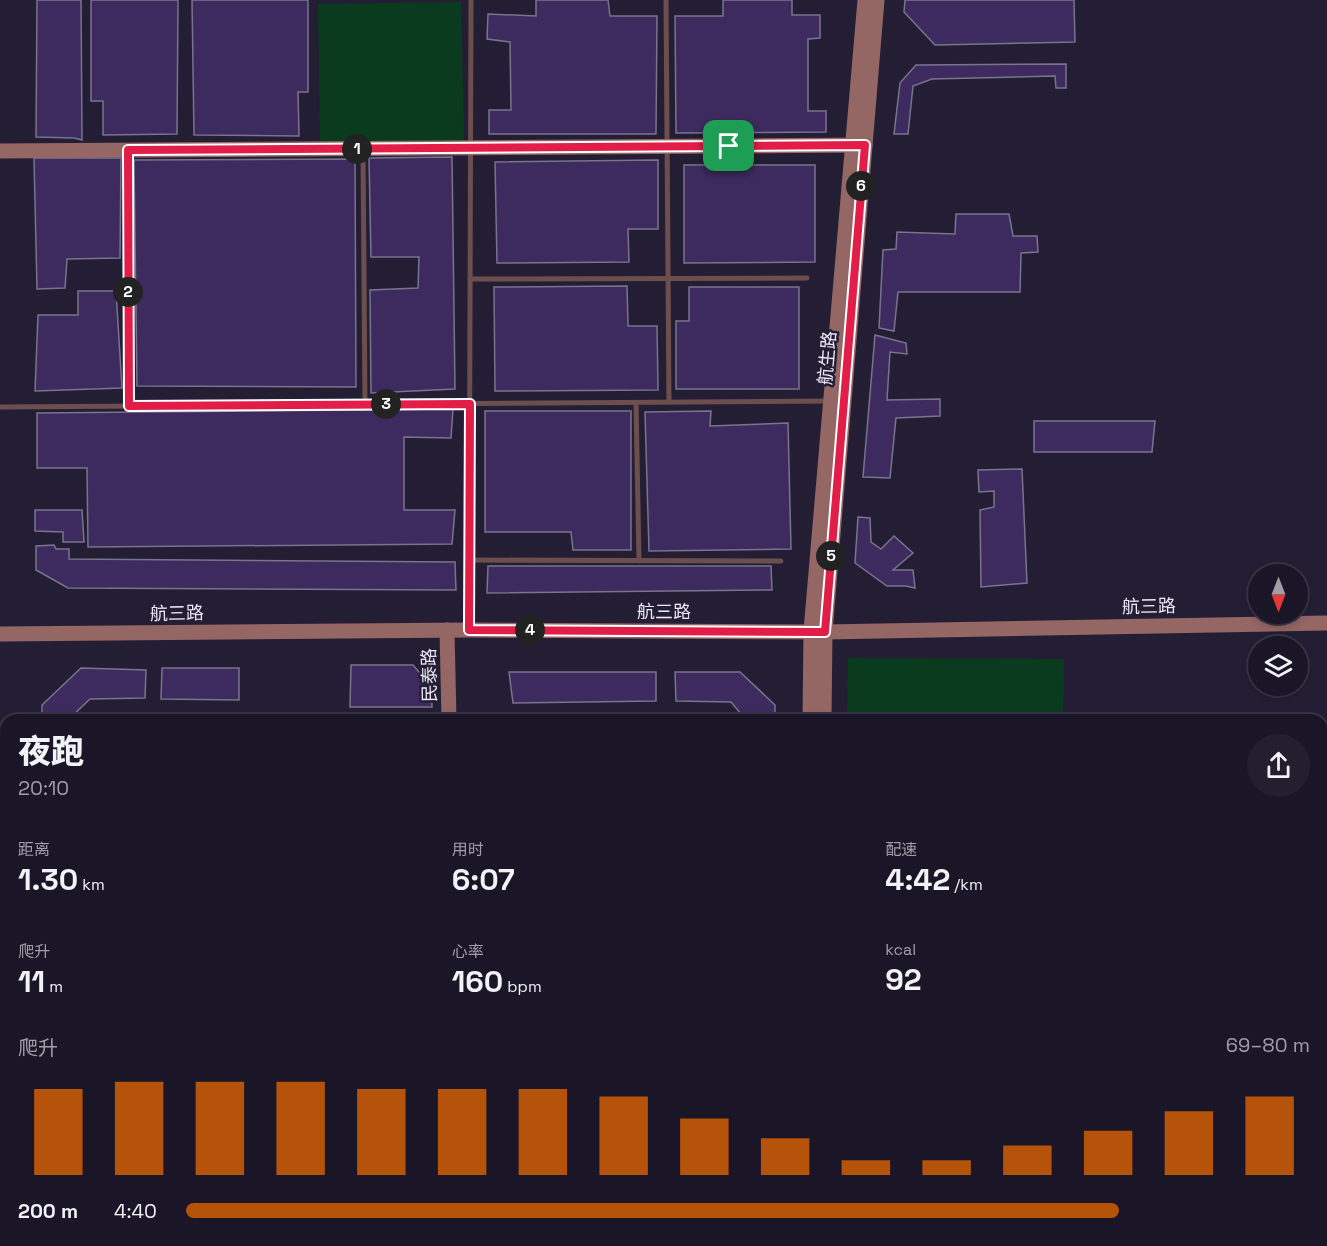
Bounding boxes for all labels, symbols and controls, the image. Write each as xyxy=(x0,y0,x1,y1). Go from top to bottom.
pin xyxy=(703,120,754,171)
icon: arrive xyxy=(712,129,745,162)
pin: 1 xyxy=(342,134,372,164)
text: 1 xyxy=(353,138,361,159)
pin: 6 xyxy=(846,171,876,201)
text: 6 xyxy=(856,175,866,196)
pin: 2 xyxy=(113,277,143,307)
text: 2 xyxy=(123,281,133,302)
street label: 航生路 xyxy=(813,330,841,386)
pin: 3 xyxy=(371,389,401,419)
text: 3 xyxy=(381,393,391,414)
pin: 5 xyxy=(816,541,846,571)
text: 5 xyxy=(826,545,836,566)
north arrow xyxy=(1248,564,1308,624)
map controls xyxy=(1248,564,1308,696)
street label: 航三路 xyxy=(1122,594,1176,618)
street label: 航三路 xyxy=(637,600,691,623)
street label: 航三路 xyxy=(150,601,204,625)
pin: 4 xyxy=(515,615,545,645)
text: 4 xyxy=(525,619,535,640)
button: layers xyxy=(1248,636,1308,696)
street label: 民泰路 xyxy=(417,648,441,702)
text: 夜跑 xyxy=(18,731,84,773)
button: share xyxy=(1247,734,1310,797)
text: 20:10 xyxy=(18,775,69,801)
text: 距离 xyxy=(18,839,50,860)
text: 用时 xyxy=(452,839,484,860)
text: 配速 xyxy=(885,839,917,860)
text: 1.30 xyxy=(18,860,78,899)
text: 6:07 xyxy=(452,860,515,899)
text: 4:42 xyxy=(885,860,950,899)
text: km xyxy=(78,874,105,895)
text: /km xyxy=(950,874,983,895)
text: kcal xyxy=(885,939,916,960)
text: 爬升 xyxy=(18,941,50,962)
text: 心率 xyxy=(452,941,484,962)
text: 92 xyxy=(885,960,922,999)
text: 11 xyxy=(18,962,45,1001)
text: 160 xyxy=(452,962,503,1001)
text: m xyxy=(45,976,63,997)
text: bpm xyxy=(503,976,542,997)
text: 69–80 m xyxy=(1226,1032,1310,1058)
text: 爬升 xyxy=(18,1035,58,1061)
text: 200 m xyxy=(18,1198,78,1224)
text: 4:40 xyxy=(114,1198,157,1224)

